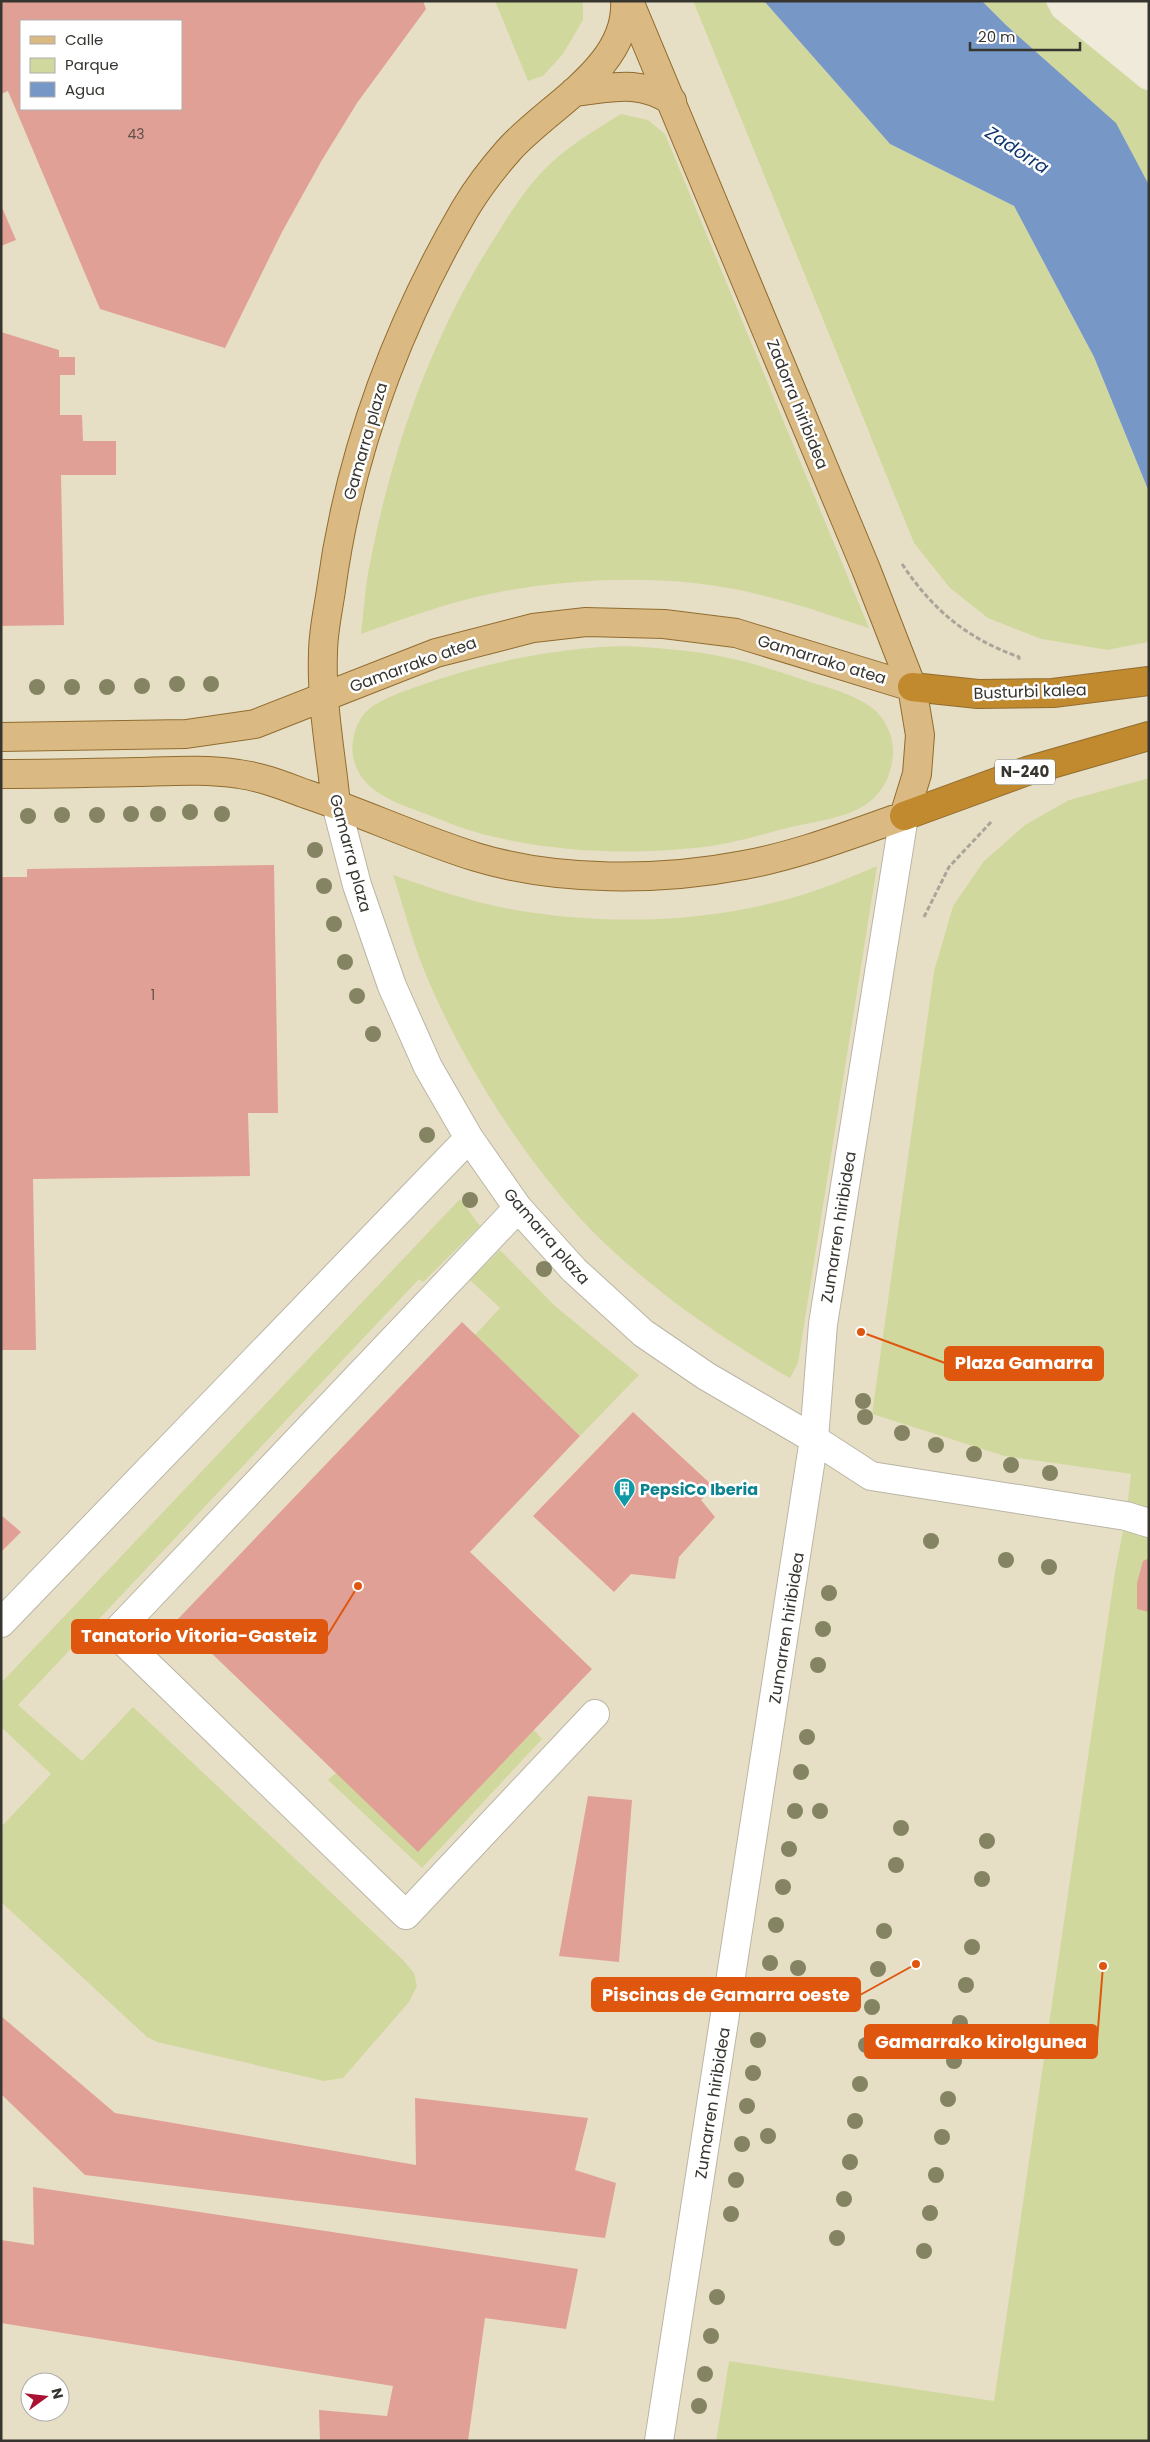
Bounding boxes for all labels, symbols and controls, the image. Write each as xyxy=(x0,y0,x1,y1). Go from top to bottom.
legend xyxy=(20,20,182,110)
scale bar xyxy=(970,20,1080,52)
text: 20 m xyxy=(978,26,1016,47)
text: Calle xyxy=(65,29,103,50)
text: Parque xyxy=(65,54,118,75)
text: Agua xyxy=(65,79,105,100)
water label: Zadorra xyxy=(980,119,1054,179)
house number: 43 xyxy=(127,124,145,144)
street label: Zadorra hiribidea xyxy=(761,336,834,472)
street label: Gamarra plaza xyxy=(338,380,393,503)
street label: Gamarrako atea xyxy=(755,629,889,690)
street label: Gamarrako atea xyxy=(347,631,480,698)
street label: Busturbi kalea xyxy=(973,678,1087,705)
road number: N-240 xyxy=(995,760,1055,784)
street label: Gamarra plaza xyxy=(324,792,377,915)
house number: 1 xyxy=(151,985,155,1005)
street label: Zumarren hiribidea xyxy=(815,1150,862,1304)
street label: Gamarra plaza xyxy=(498,1183,595,1290)
callout: Plaza Gamarra xyxy=(945,1347,1103,1380)
text: Plaza Gamarra xyxy=(955,1350,1093,1375)
building icon: PepsiCo Iberia xyxy=(612,1477,636,1508)
place label: PepsiCo Iberia xyxy=(640,1478,758,1501)
street label: Zumarren hiribidea xyxy=(763,1551,810,1705)
callout: Tanatorio Vitoria-Gasteiz xyxy=(72,1620,327,1653)
text: Tanatorio Vitoria-Gasteiz xyxy=(81,1623,317,1648)
callout: Piscinas de Gamarra oeste xyxy=(592,1978,860,2011)
text: Piscinas de Gamarra oeste xyxy=(602,1982,850,2007)
callout: Gamarrako kirolgunea xyxy=(865,2025,1097,2058)
street label: Zumarren hiribidea xyxy=(689,2026,736,2180)
text: Gamarrako kirolgunea xyxy=(875,2029,1087,2054)
north arrow xyxy=(20,2372,70,2422)
text: N xyxy=(47,2386,69,2401)

